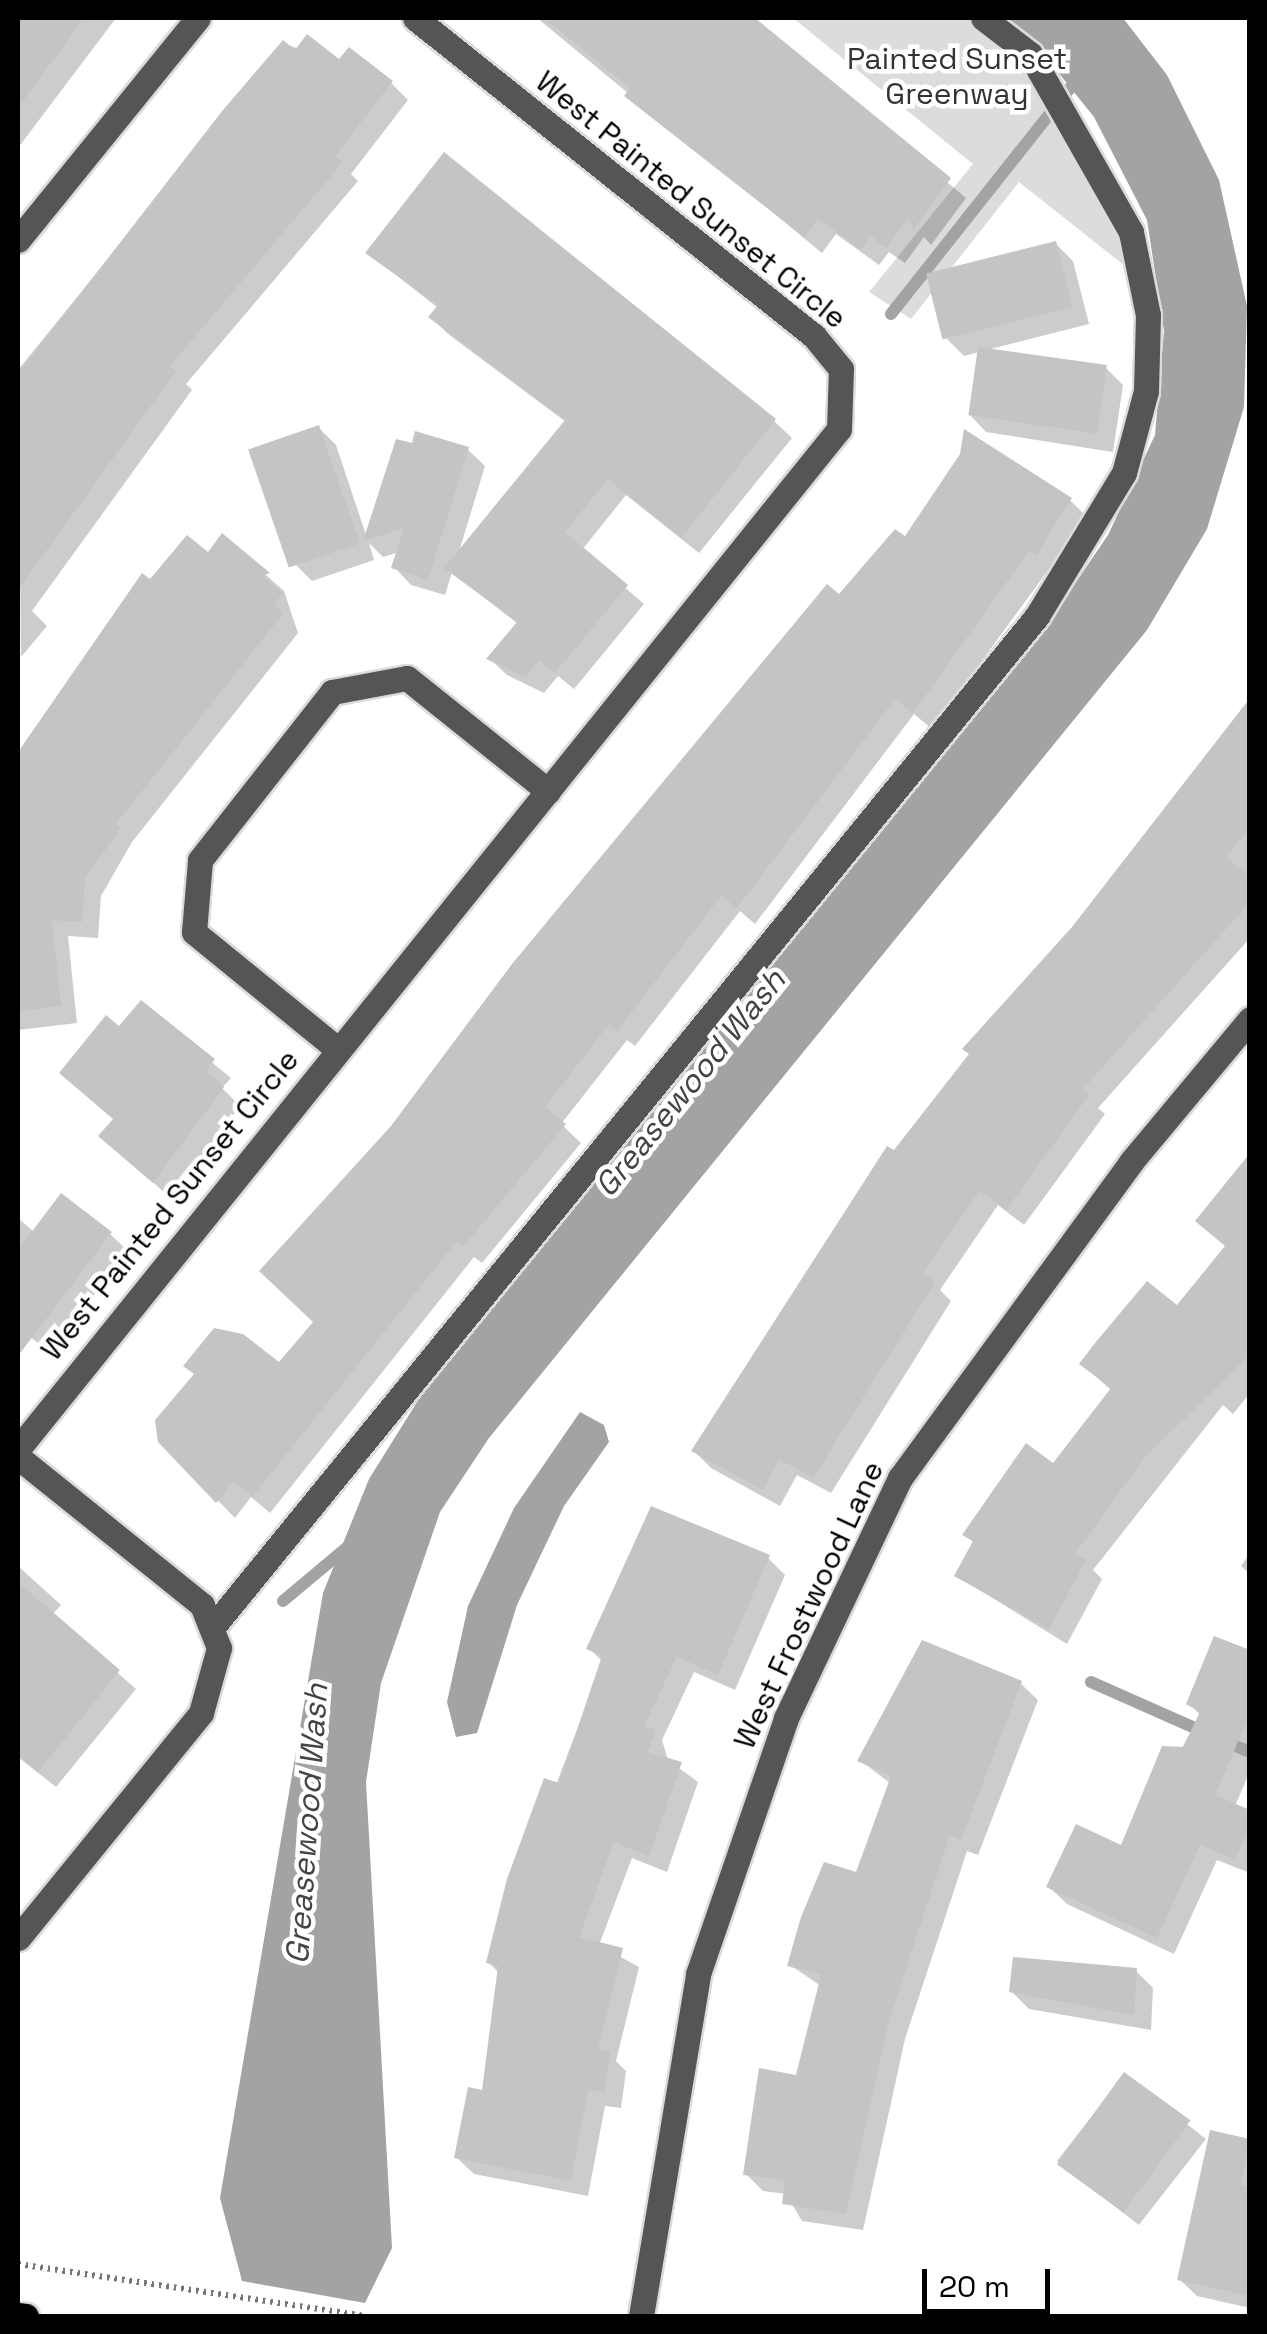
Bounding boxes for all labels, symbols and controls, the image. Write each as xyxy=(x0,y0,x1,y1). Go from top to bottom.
park label: Painted Sunset Greenway xyxy=(847,41,1067,112)
street label: West Painted Sunset Circle xyxy=(529,64,853,336)
water label: Greasewood Wash xyxy=(587,962,793,1204)
street label: West Painted Sunset Circle xyxy=(34,1043,306,1367)
street label: West Frostwood Lane xyxy=(727,1456,891,1754)
water label: Greasewood Wash xyxy=(278,1682,336,1966)
scale bar xyxy=(927,2249,1054,2311)
text: 20 m xyxy=(939,2267,1010,2306)

